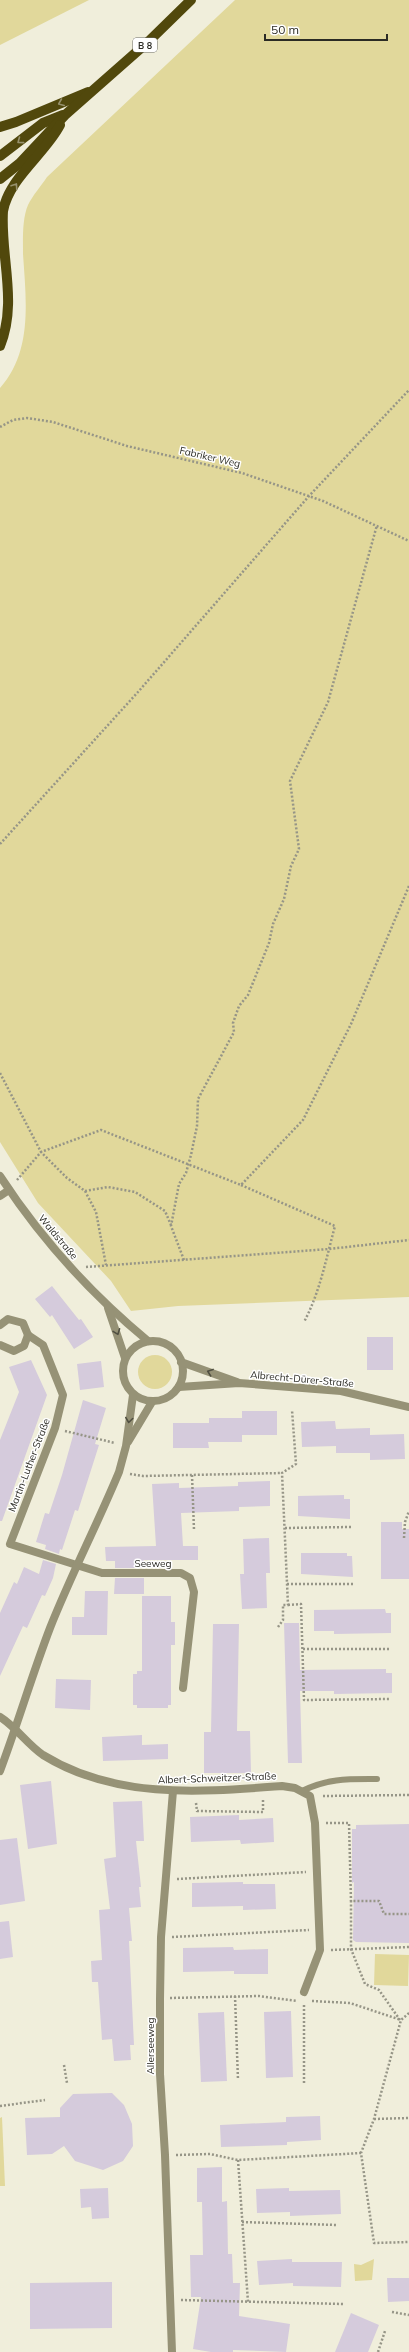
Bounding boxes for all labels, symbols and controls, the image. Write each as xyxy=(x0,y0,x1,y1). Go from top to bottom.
scale bar xyxy=(265,16,387,42)
text: 50 m xyxy=(271,22,299,37)
road number: B 8 xyxy=(133,38,157,52)
one-way arrow xyxy=(58,98,65,106)
one-way arrow xyxy=(17,136,24,143)
one-way arrow xyxy=(11,183,18,190)
street label: Fabriker Weg xyxy=(178,444,242,470)
street label: Waldstraße xyxy=(35,1212,81,1262)
one-way arrow xyxy=(113,1329,121,1336)
street label: Albrecht-Dürer-Straße xyxy=(250,1368,354,1390)
one-way arrow xyxy=(207,1369,214,1377)
street label: Martin-Luther-Straße xyxy=(5,1416,53,1514)
one-way arrow xyxy=(125,1417,134,1423)
street label: Seeweg xyxy=(134,1557,172,1570)
street label: Albert-Schweitzer-Straße xyxy=(158,1769,276,1787)
street label: Allerseeweg xyxy=(144,2018,157,2075)

